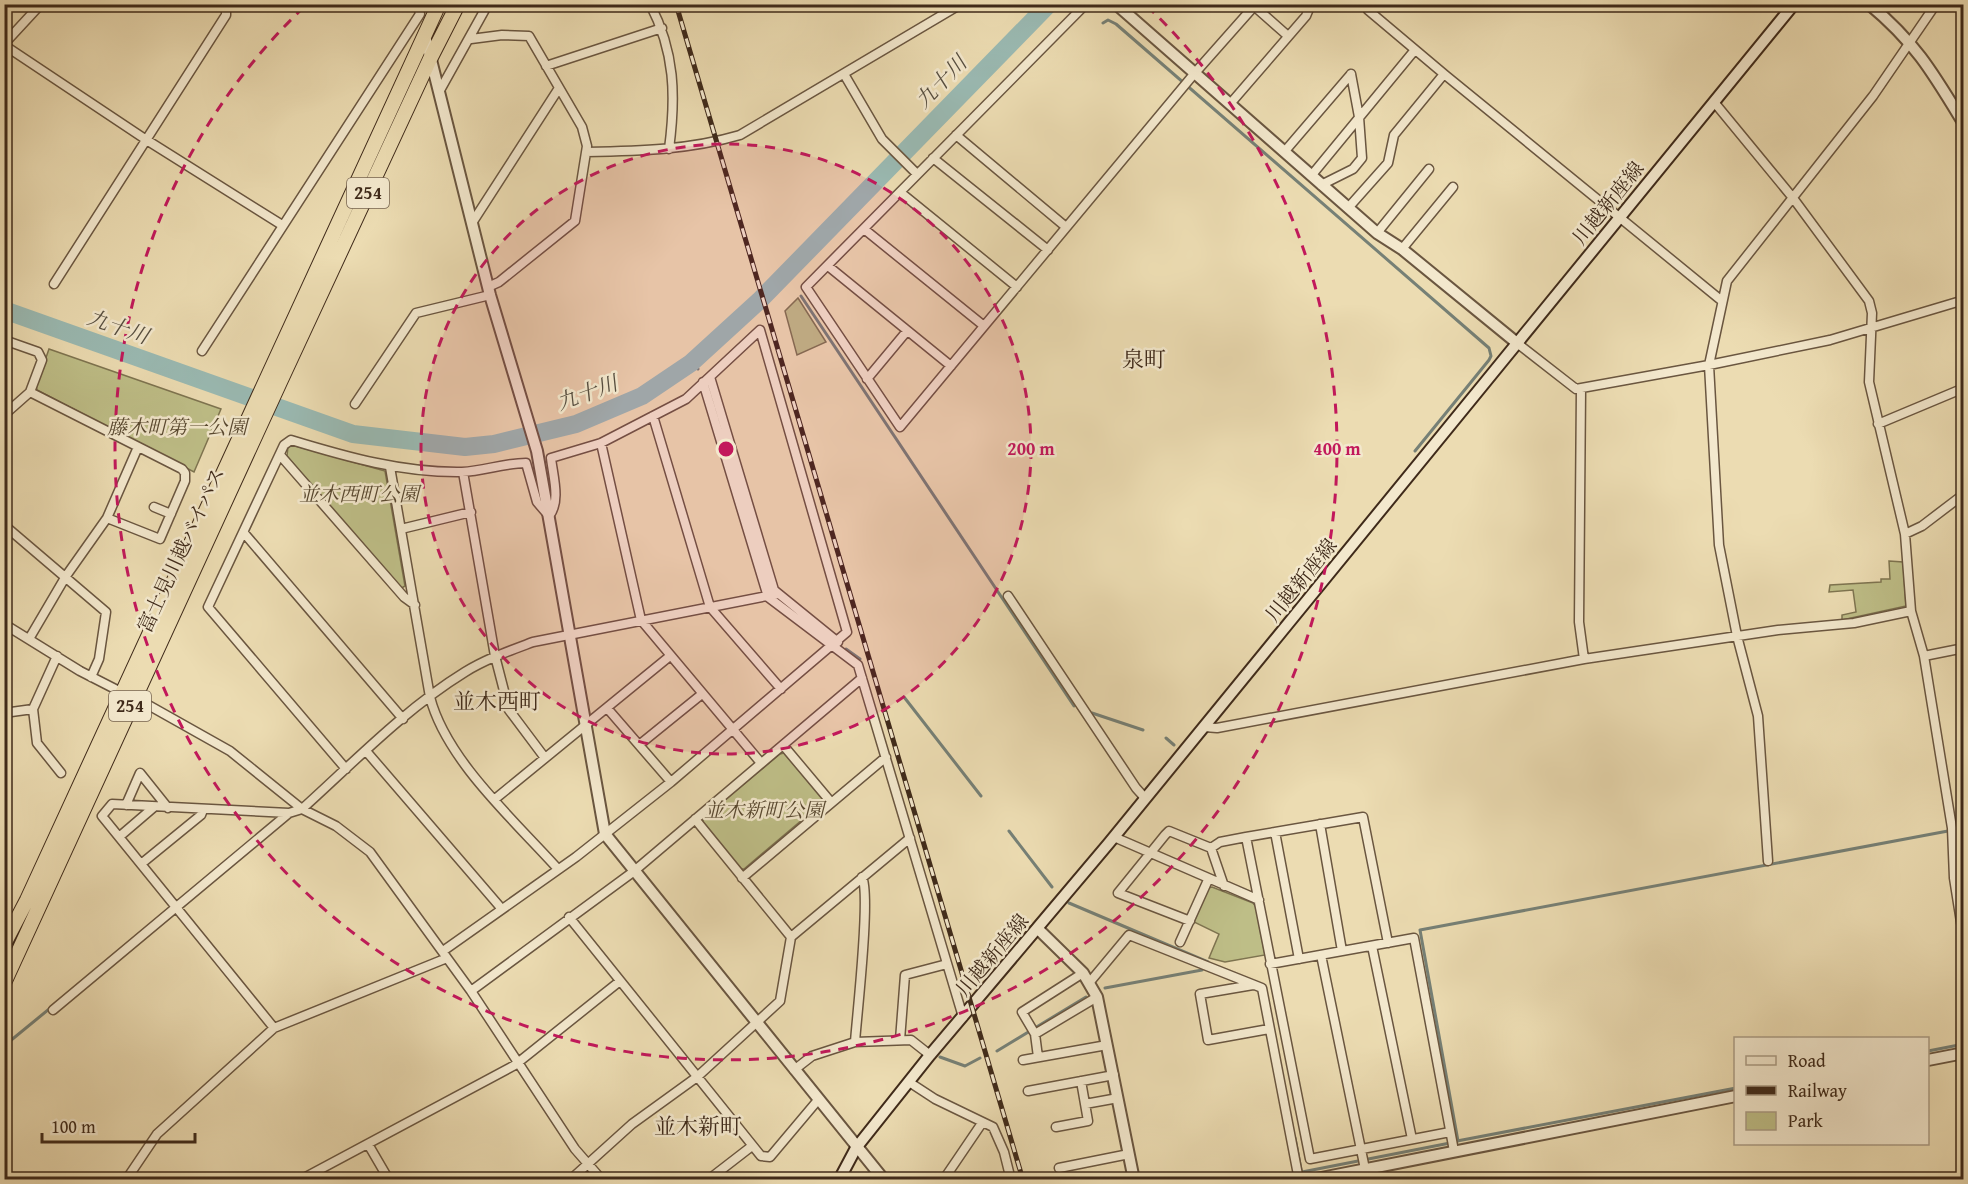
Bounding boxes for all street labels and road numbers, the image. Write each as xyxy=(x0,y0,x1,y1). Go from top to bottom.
street label: 川越新座線 xyxy=(1565,155,1650,251)
road number: 254 xyxy=(347,178,389,208)
street label: 富士見川越バイパス xyxy=(129,462,232,637)
street label: 川越新座線 xyxy=(1258,532,1343,628)
road number: 254 xyxy=(109,691,151,721)
street label: 川越新座線 xyxy=(948,907,1035,1002)

